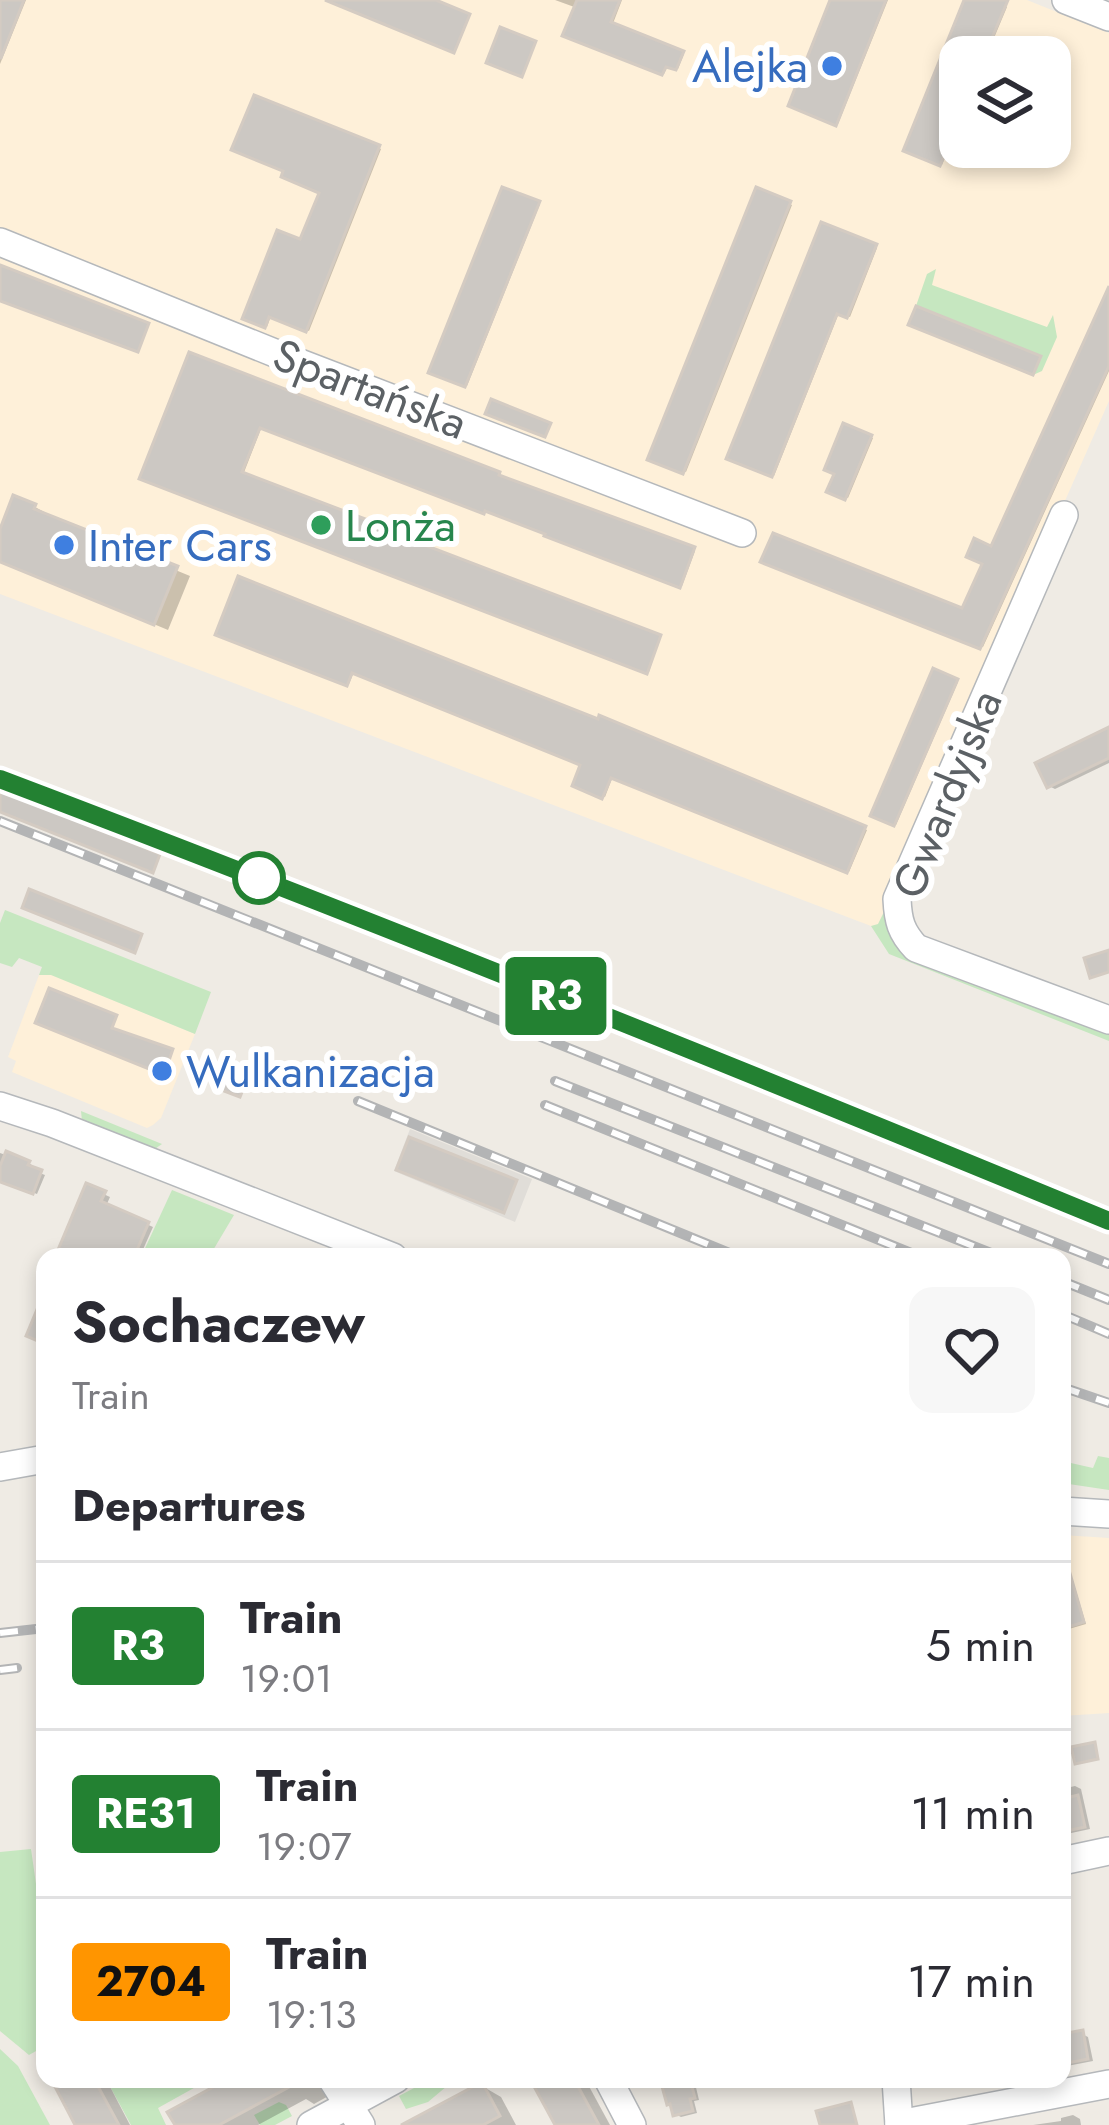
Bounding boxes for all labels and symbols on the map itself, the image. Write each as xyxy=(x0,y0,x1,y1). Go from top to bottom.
place label: Alejka xyxy=(692,34,808,99)
marker: Alejka xyxy=(819,53,845,79)
street label: Spartańska xyxy=(264,322,476,456)
place label: Lonża xyxy=(345,493,456,558)
marker: Lonża xyxy=(308,512,334,538)
place label: Inter Cars xyxy=(88,513,272,578)
marker: Inter Cars xyxy=(51,532,77,558)
street label: Gwardyjska xyxy=(876,680,1018,908)
unlabelled marker xyxy=(234,853,284,903)
line badge: R3 xyxy=(502,957,610,1035)
place label: Wulkanizacja xyxy=(186,1039,435,1104)
marker: Wulkanizacja xyxy=(149,1058,175,1084)

